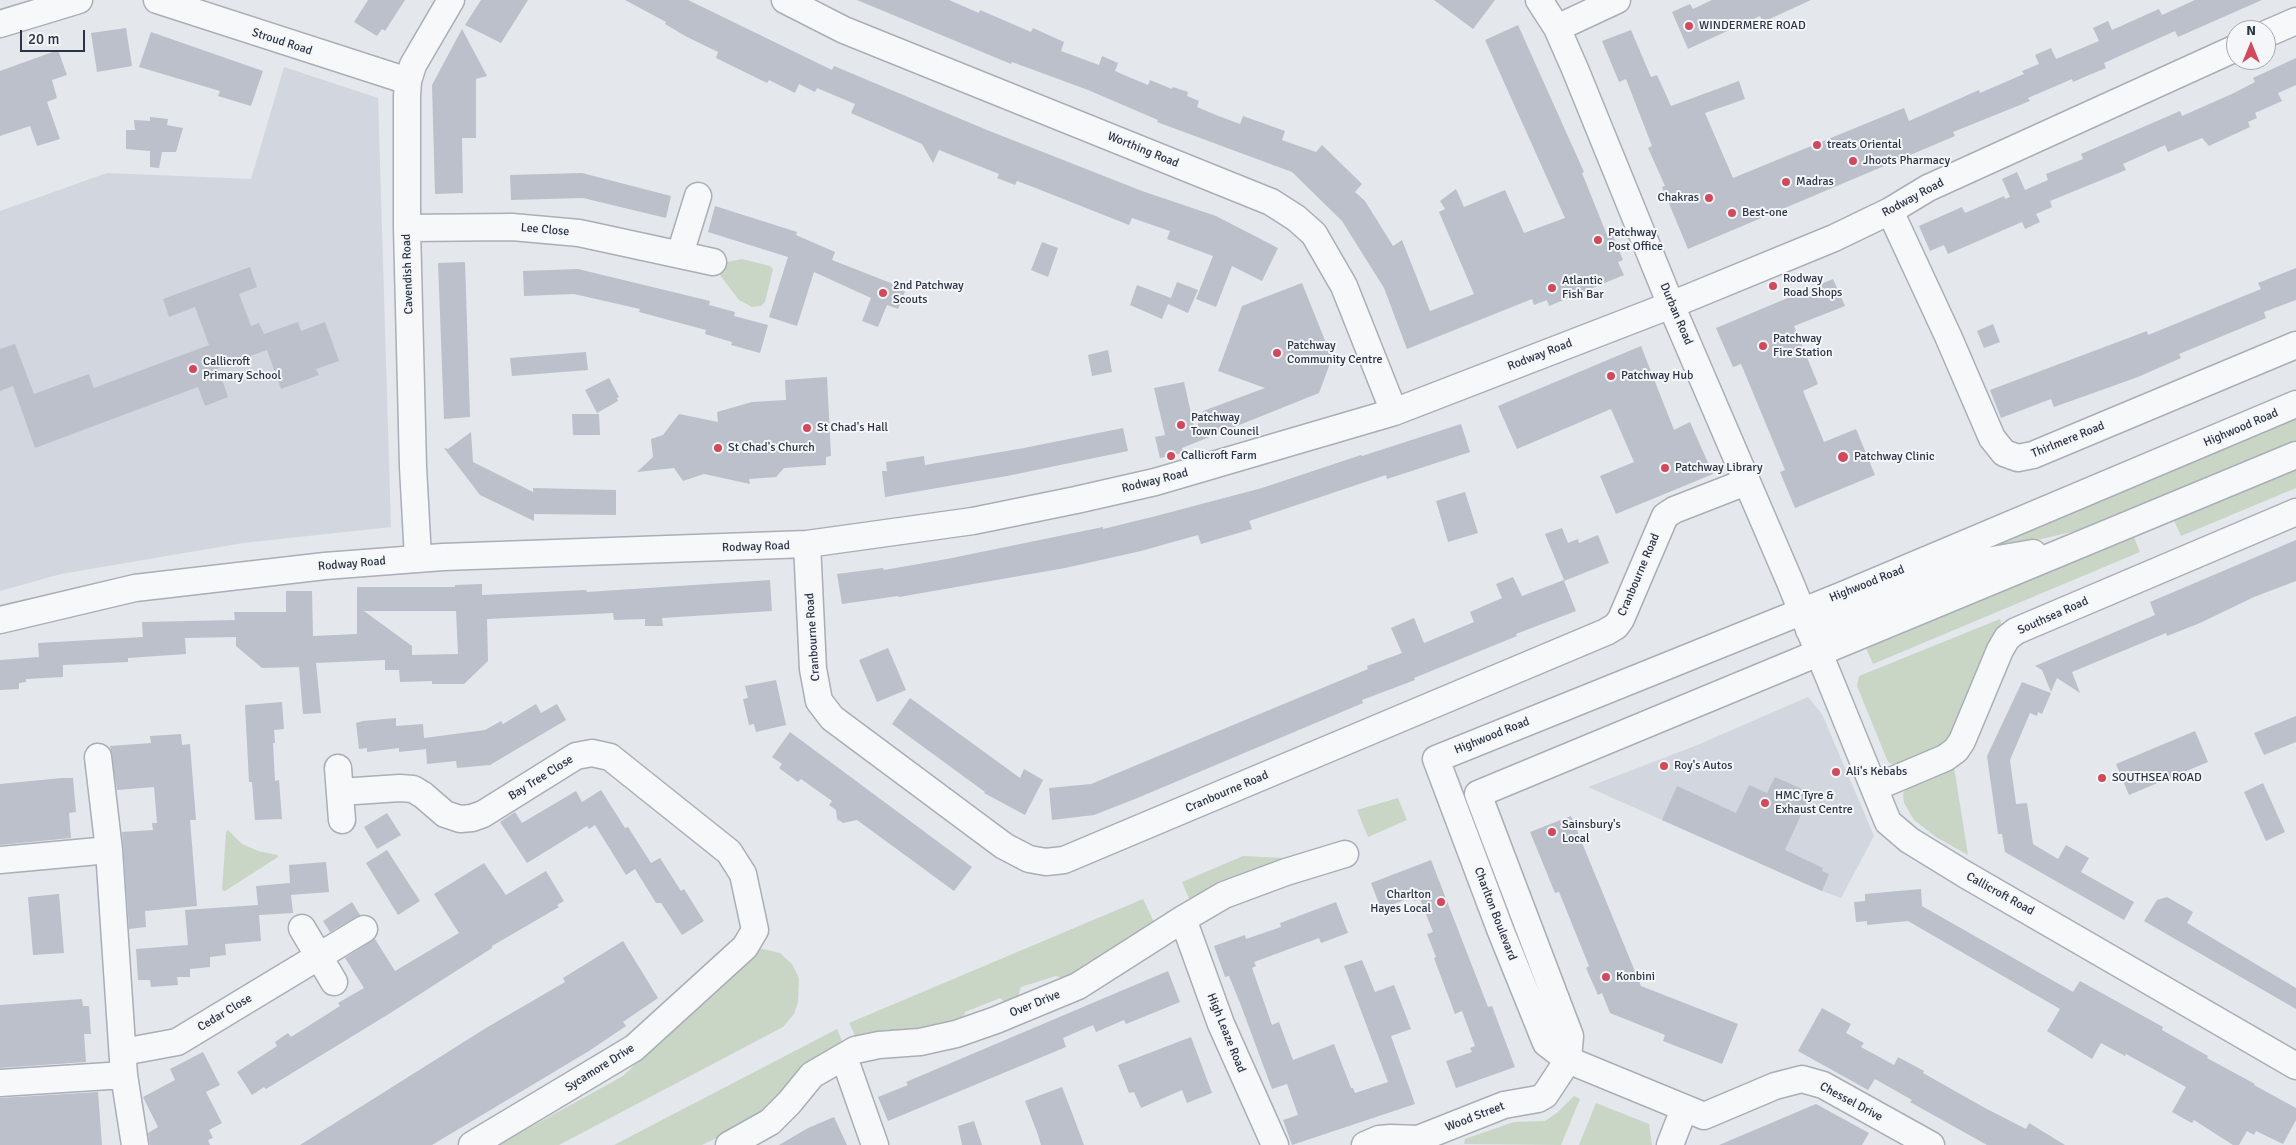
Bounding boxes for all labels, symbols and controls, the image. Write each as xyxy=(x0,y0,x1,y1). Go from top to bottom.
place label: WINDERMERE ROAD xyxy=(1699,19,1806,33)
scale bar xyxy=(22,20,88,52)
marker: WINDERMERE ROAD xyxy=(1683,20,1695,32)
north arrow xyxy=(2226,20,2276,70)
text: N xyxy=(2246,22,2256,39)
street label: Stroud Road xyxy=(250,25,314,59)
text: 20 m xyxy=(28,30,59,48)
street label: Worthing Road xyxy=(1105,129,1181,171)
place label: treats Oriental xyxy=(1827,138,1902,152)
marker: treats Oriental xyxy=(1811,139,1823,151)
place label: Jhoots Pharmacy xyxy=(1863,154,1950,168)
marker: Jhoots Pharmacy xyxy=(1847,155,1859,167)
place label: Madras xyxy=(1796,175,1834,189)
marker: Madras xyxy=(1780,176,1792,188)
street label: Rodway Road xyxy=(1880,176,1946,220)
place label: Chakras xyxy=(1657,191,1699,205)
marker: Chakras xyxy=(1703,192,1715,204)
place label: Best-one xyxy=(1742,206,1788,220)
marker: Best-one xyxy=(1726,207,1738,219)
street label: Lee Close xyxy=(520,221,570,239)
place label: Patchway Post Office xyxy=(1608,226,1663,254)
street label: Cavendish Road xyxy=(399,233,417,315)
marker: Patchway Post Office xyxy=(1592,234,1604,246)
place label: Rodway Road Shops xyxy=(1783,272,1842,300)
place label: Atlantic Fish Bar xyxy=(1562,274,1604,302)
place label: 2nd Patchway Scouts xyxy=(893,279,964,307)
marker: Rodway Road Shops xyxy=(1767,280,1779,292)
street label: Durban Road xyxy=(1656,281,1696,347)
marker: Atlantic Fish Bar xyxy=(1546,282,1558,294)
marker: 2nd Patchway Scouts xyxy=(877,287,889,299)
place label: Patchway Fire Station xyxy=(1773,332,1832,360)
street label: Rodway Road xyxy=(1506,336,1574,374)
place label: Patchway Community Centre xyxy=(1287,339,1382,367)
marker: Patchway Fire Station xyxy=(1757,340,1769,352)
marker: Patchway Community Centre xyxy=(1271,347,1283,359)
place label: Callicroft Primary School xyxy=(203,355,281,383)
marker: Callicroft Primary School xyxy=(187,363,199,375)
place label: Patchway Hub xyxy=(1621,369,1693,383)
marker: Patchway Hub xyxy=(1605,370,1617,382)
street label: Highwood Road xyxy=(2202,406,2280,450)
place label: Patchway Town Council xyxy=(1191,411,1259,439)
marker: Patchway Town Council xyxy=(1175,419,1187,431)
street label: Thirlmere Road xyxy=(2029,419,2107,461)
place label: St Chad's Hall xyxy=(817,421,888,435)
marker: St Chad's Hall xyxy=(801,422,813,434)
place label: St Chad's Church xyxy=(728,441,815,455)
marker: St Chad's Church xyxy=(712,442,724,454)
place label: Callicroft Farm xyxy=(1181,449,1257,463)
marker: Callicroft Farm xyxy=(1165,450,1177,462)
marker: Patchway Clinic xyxy=(1836,450,1850,464)
place label: Patchway Clinic xyxy=(1854,450,1935,464)
place label: Patchway Library xyxy=(1675,461,1763,475)
marker: Patchway Library xyxy=(1659,462,1671,474)
street label: Rodway Road xyxy=(1120,466,1190,496)
street label: Cranbourne Road xyxy=(1615,531,1663,619)
street label: Rodway Road xyxy=(722,539,790,555)
street label: Rodway Road xyxy=(317,554,387,574)
street label: Highwood Road xyxy=(1827,562,1907,606)
street label: Cranbourne Road xyxy=(803,592,823,682)
street label: Southsea Road xyxy=(2015,594,2091,638)
street label: Highwood Road xyxy=(1452,714,1532,758)
street label: Bay Tree Close xyxy=(506,752,576,804)
place label: Roy's Autos xyxy=(1674,759,1732,773)
marker: Roy's Autos xyxy=(1658,760,1670,772)
place label: Ali's Kebabs xyxy=(1846,765,1907,779)
marker: Ali's Kebabs xyxy=(1830,766,1842,778)
street label: Cranbourne Road xyxy=(1183,768,1271,816)
place label: SOUTHSEA ROAD xyxy=(2112,771,2202,785)
marker: SOUTHSEA ROAD xyxy=(2096,772,2108,784)
place label: HMC Tyre & Exhaust Centre xyxy=(1775,789,1853,817)
marker: HMC Tyre & Exhaust Centre xyxy=(1759,797,1771,809)
place label: Sainsbury's Local xyxy=(1562,818,1621,846)
marker: Sainsbury's Local xyxy=(1546,826,1558,838)
street label: Charlton Boulevard xyxy=(1471,865,1519,963)
street label: Callicroft Road xyxy=(1963,869,2037,919)
place label: Charlton Hayes Local xyxy=(1370,888,1431,916)
marker: Charlton Hayes Local xyxy=(1435,896,1447,908)
place label: Konbini xyxy=(1616,970,1655,984)
marker: Konbini xyxy=(1600,971,1612,983)
street label: Over Drive xyxy=(1008,987,1062,1021)
street label: Cedar Close xyxy=(195,991,255,1035)
street label: High Leaze Road xyxy=(1204,991,1248,1075)
street label: Sycamore Drive xyxy=(563,1041,637,1095)
street label: Chessel Drive xyxy=(1817,1079,1885,1125)
street label: Wood Street xyxy=(1443,1099,1507,1135)

